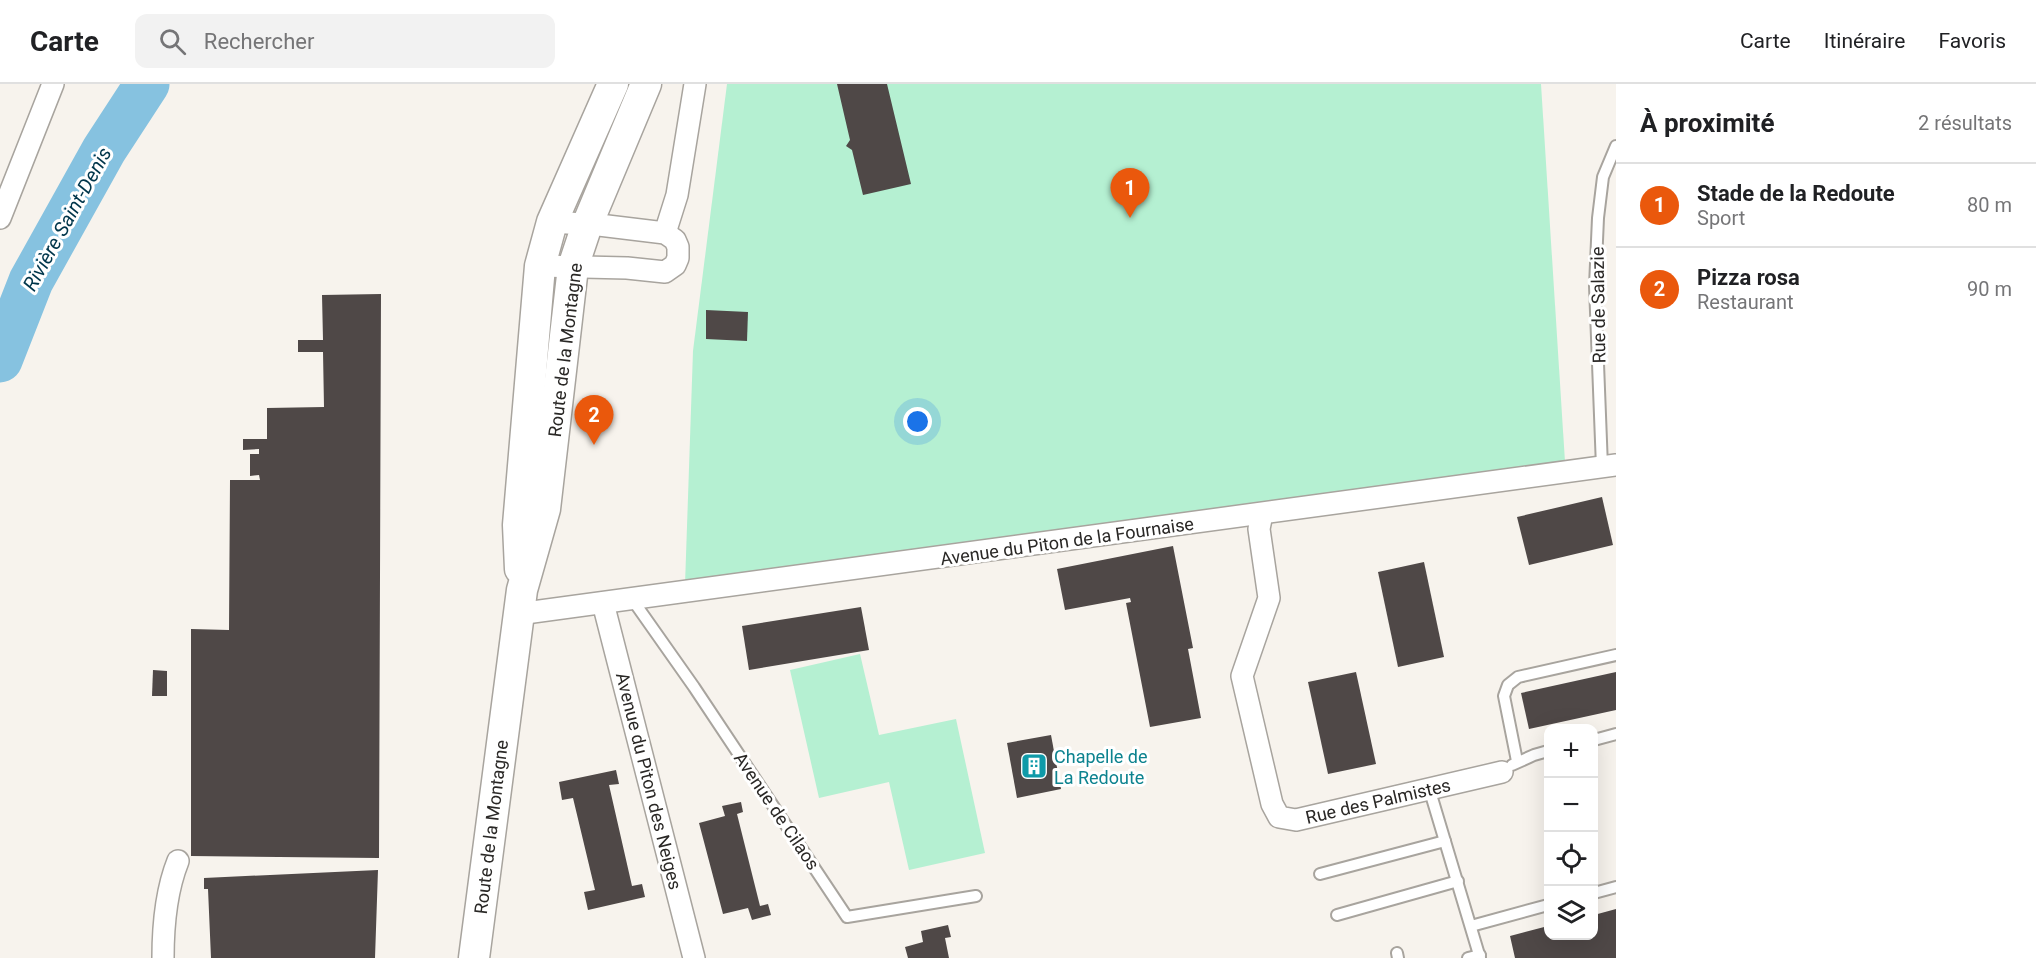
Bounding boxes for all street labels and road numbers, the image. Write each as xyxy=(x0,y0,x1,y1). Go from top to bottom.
street label: Rue de Salazie xyxy=(1586,246,1610,364)
street label: Route de la Montagne xyxy=(544,262,586,438)
street label: Avenue du Piton de la Fournaise xyxy=(939,513,1195,569)
street label: Avenue du Piton des Neiges xyxy=(612,670,686,892)
street label: Route de la Montagne xyxy=(470,739,512,915)
street label: Avenue de Cilaos xyxy=(730,748,824,874)
street label: Rue des Palmistes xyxy=(1303,774,1453,828)

